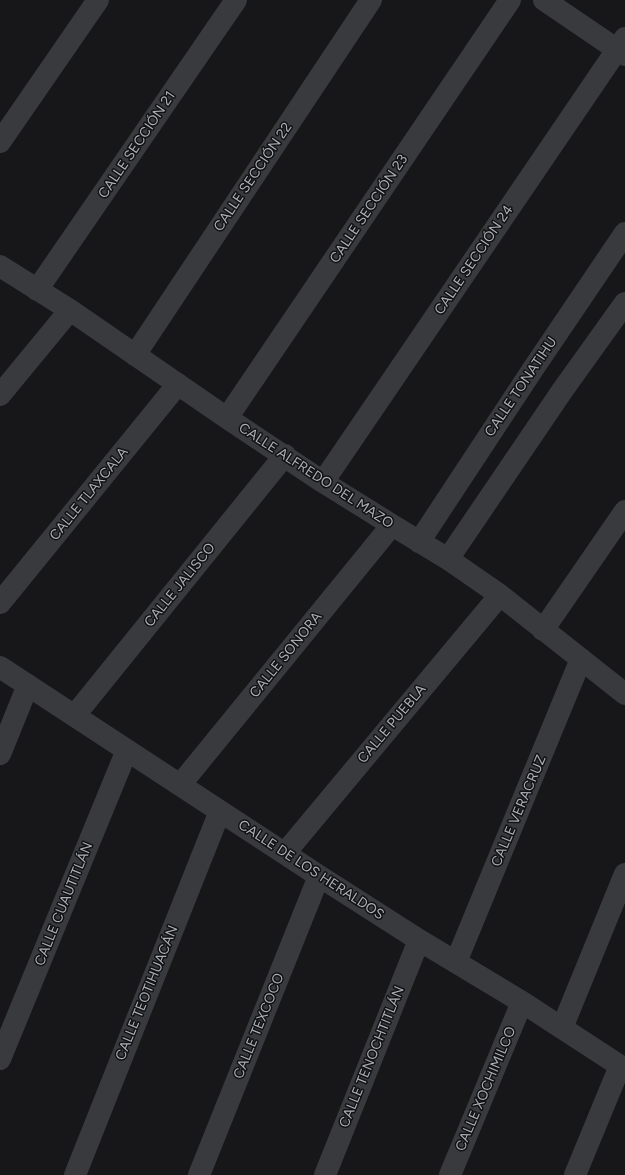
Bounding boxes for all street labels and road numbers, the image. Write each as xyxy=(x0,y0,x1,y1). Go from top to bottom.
street label: CALLE SECCIÓN 21 xyxy=(95,88,179,202)
street label: CALLE SECCIÓN 22 xyxy=(210,119,296,235)
street label: CALLE SECCIÓN 23 xyxy=(326,152,412,266)
street label: CALLE SECCIÓN 24 xyxy=(431,202,517,318)
street label: CALLE TONATIHU xyxy=(481,334,561,440)
street label: CALLE ALFREDO DEL MAZO xyxy=(235,420,397,532)
street label: CALLE TLAXCALA xyxy=(46,444,132,544)
street label: CALLE JALISCO xyxy=(141,540,219,630)
street label: CALLE SONORA xyxy=(246,609,326,701)
street label: CALLE PUEBLA xyxy=(354,681,430,767)
street label: CALLE VERACRUZ xyxy=(488,753,550,869)
street label: CALLE DE LOS HERALDOS xyxy=(235,816,387,924)
street label: CALLE CUAUTITLÁN xyxy=(31,840,97,968)
street label: CALLE TEOTIHUACÁN xyxy=(112,923,182,1063)
street label: CALLE TEXCOCO xyxy=(230,971,288,1081)
street label: CALLE TENOCHTITLÁN xyxy=(336,984,408,1130)
street label: CALLE XOCHIMILCO xyxy=(452,1024,520,1154)

